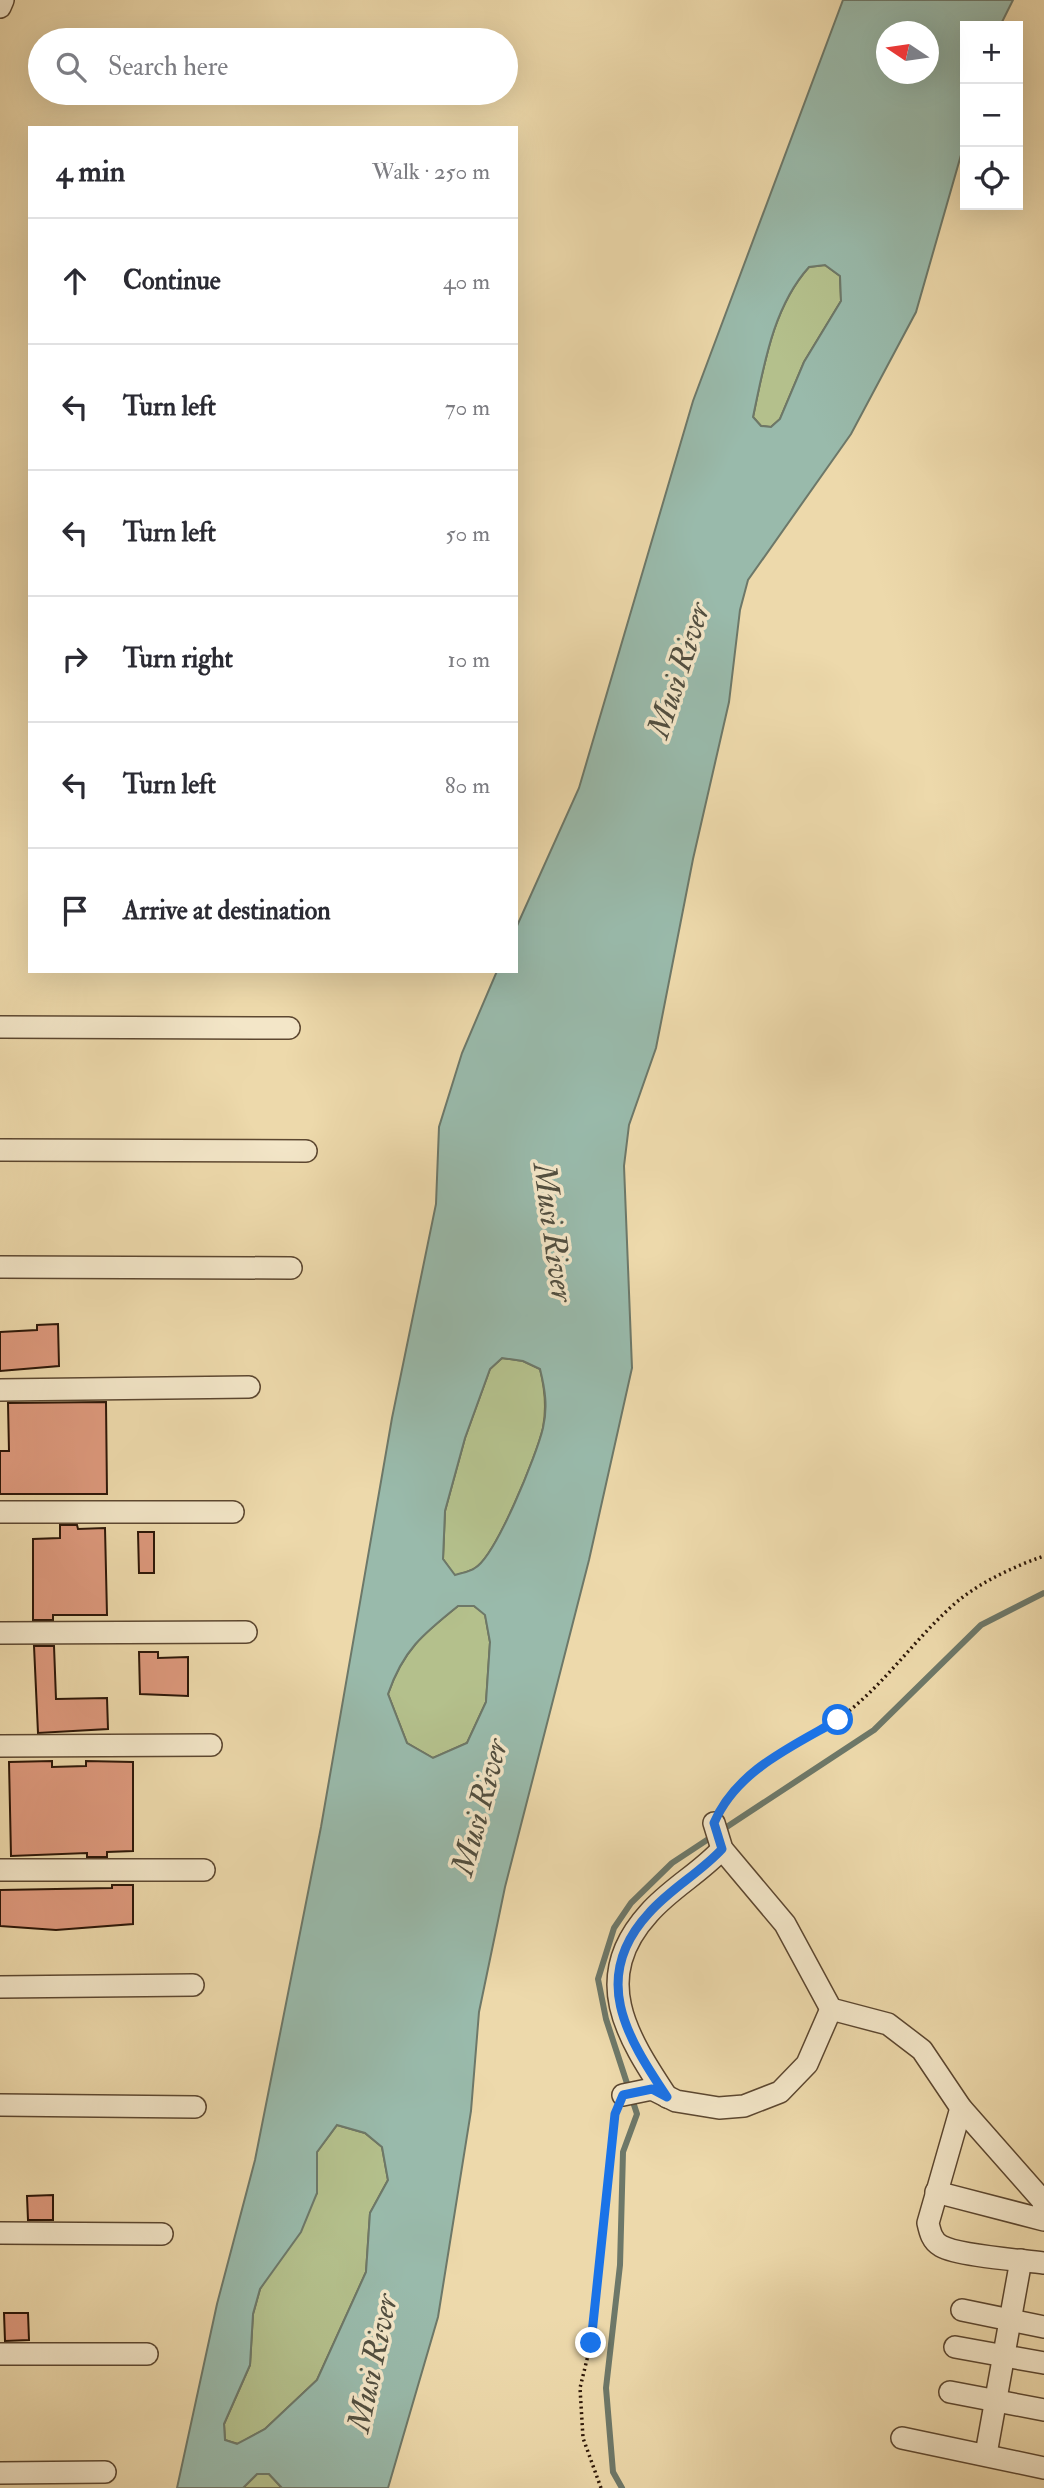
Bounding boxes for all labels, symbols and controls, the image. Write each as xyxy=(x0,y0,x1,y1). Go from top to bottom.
north arrow xyxy=(876,21,939,84)
map controls xyxy=(960,21,1023,210)
button: + xyxy=(960,21,1023,84)
search box xyxy=(28,28,518,105)
icon: search xyxy=(52,48,90,86)
text: Search here xyxy=(108,51,228,83)
button: − xyxy=(960,84,1023,147)
button: locate xyxy=(960,147,1023,210)
text: 4 min xyxy=(56,153,125,190)
text: Walk · 250 m xyxy=(372,157,490,186)
icon: ahead xyxy=(56,262,94,300)
text: Continue xyxy=(123,265,221,297)
text: 40 m xyxy=(443,267,490,296)
icon: left xyxy=(56,388,94,426)
text: Turn left xyxy=(123,391,216,423)
text: 70 m xyxy=(445,393,490,422)
icon: left xyxy=(56,514,94,552)
text: Turn left xyxy=(123,517,216,549)
text: 50 m xyxy=(446,519,490,548)
water label: Musi River xyxy=(638,596,720,745)
icon: right xyxy=(56,640,94,678)
text: Turn right xyxy=(123,643,233,675)
text: 10 m xyxy=(447,645,490,674)
icon: left xyxy=(56,766,94,804)
text: Turn left xyxy=(123,769,216,801)
text: 80 m xyxy=(445,771,490,800)
icon: arrive xyxy=(56,892,94,930)
text: Arrive at destination xyxy=(123,895,331,927)
water label: Musi River xyxy=(523,1158,583,1306)
route start xyxy=(822,1704,853,1735)
water label: Musi River xyxy=(442,1733,518,1882)
water label: Musi River xyxy=(338,2289,407,2438)
route end xyxy=(575,2327,606,2358)

